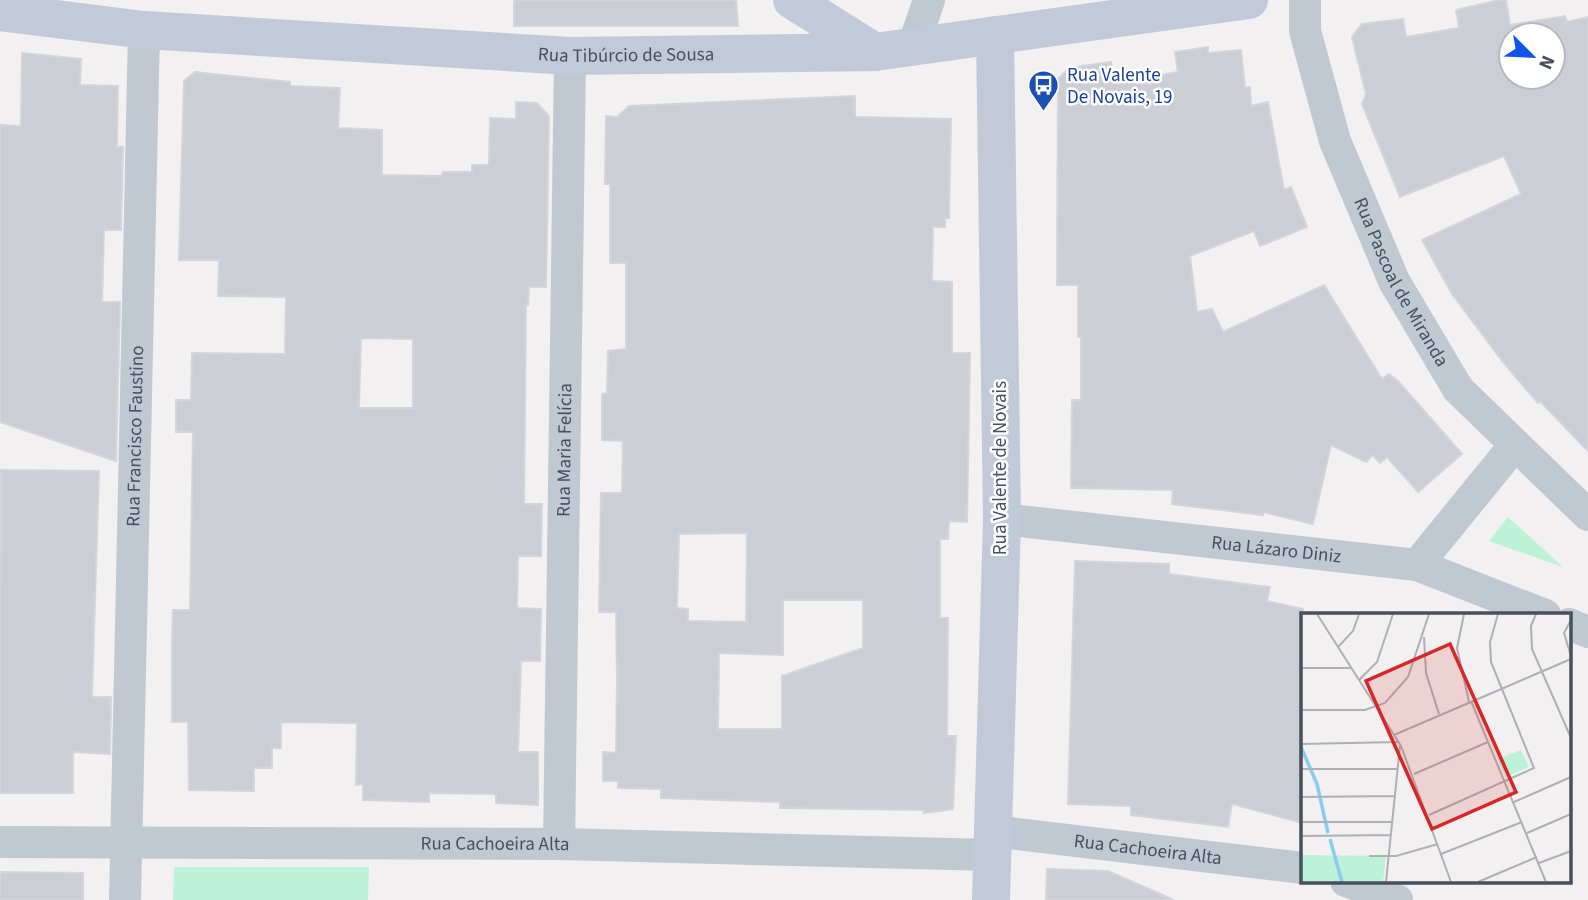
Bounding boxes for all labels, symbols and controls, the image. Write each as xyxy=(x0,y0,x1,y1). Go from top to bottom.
north arrow xyxy=(1497,21,1567,91)
street label: Rua Tibúrcio de Sousa xyxy=(537,41,714,70)
text: N xyxy=(1531,51,1561,74)
place label: Rua Valente De Novais, 19 xyxy=(1067,62,1173,111)
bus stop icon: Rua Valente De Novais, 19 xyxy=(1027,69,1061,113)
street label: Rua Pascoal de Miranda xyxy=(1347,193,1455,372)
street label: Rua Francisco Faustino xyxy=(120,345,151,527)
street label: Rua Valente de Novais xyxy=(987,381,1014,555)
street label: Rua Maria Felícia xyxy=(550,383,579,517)
street label: Rua Lázaro Diniz xyxy=(1210,529,1343,570)
inset map xyxy=(1301,613,1570,883)
street label: Rua Cachoeira Alta xyxy=(1072,827,1223,872)
street label: Rua Cachoeira Alta xyxy=(421,830,570,858)

